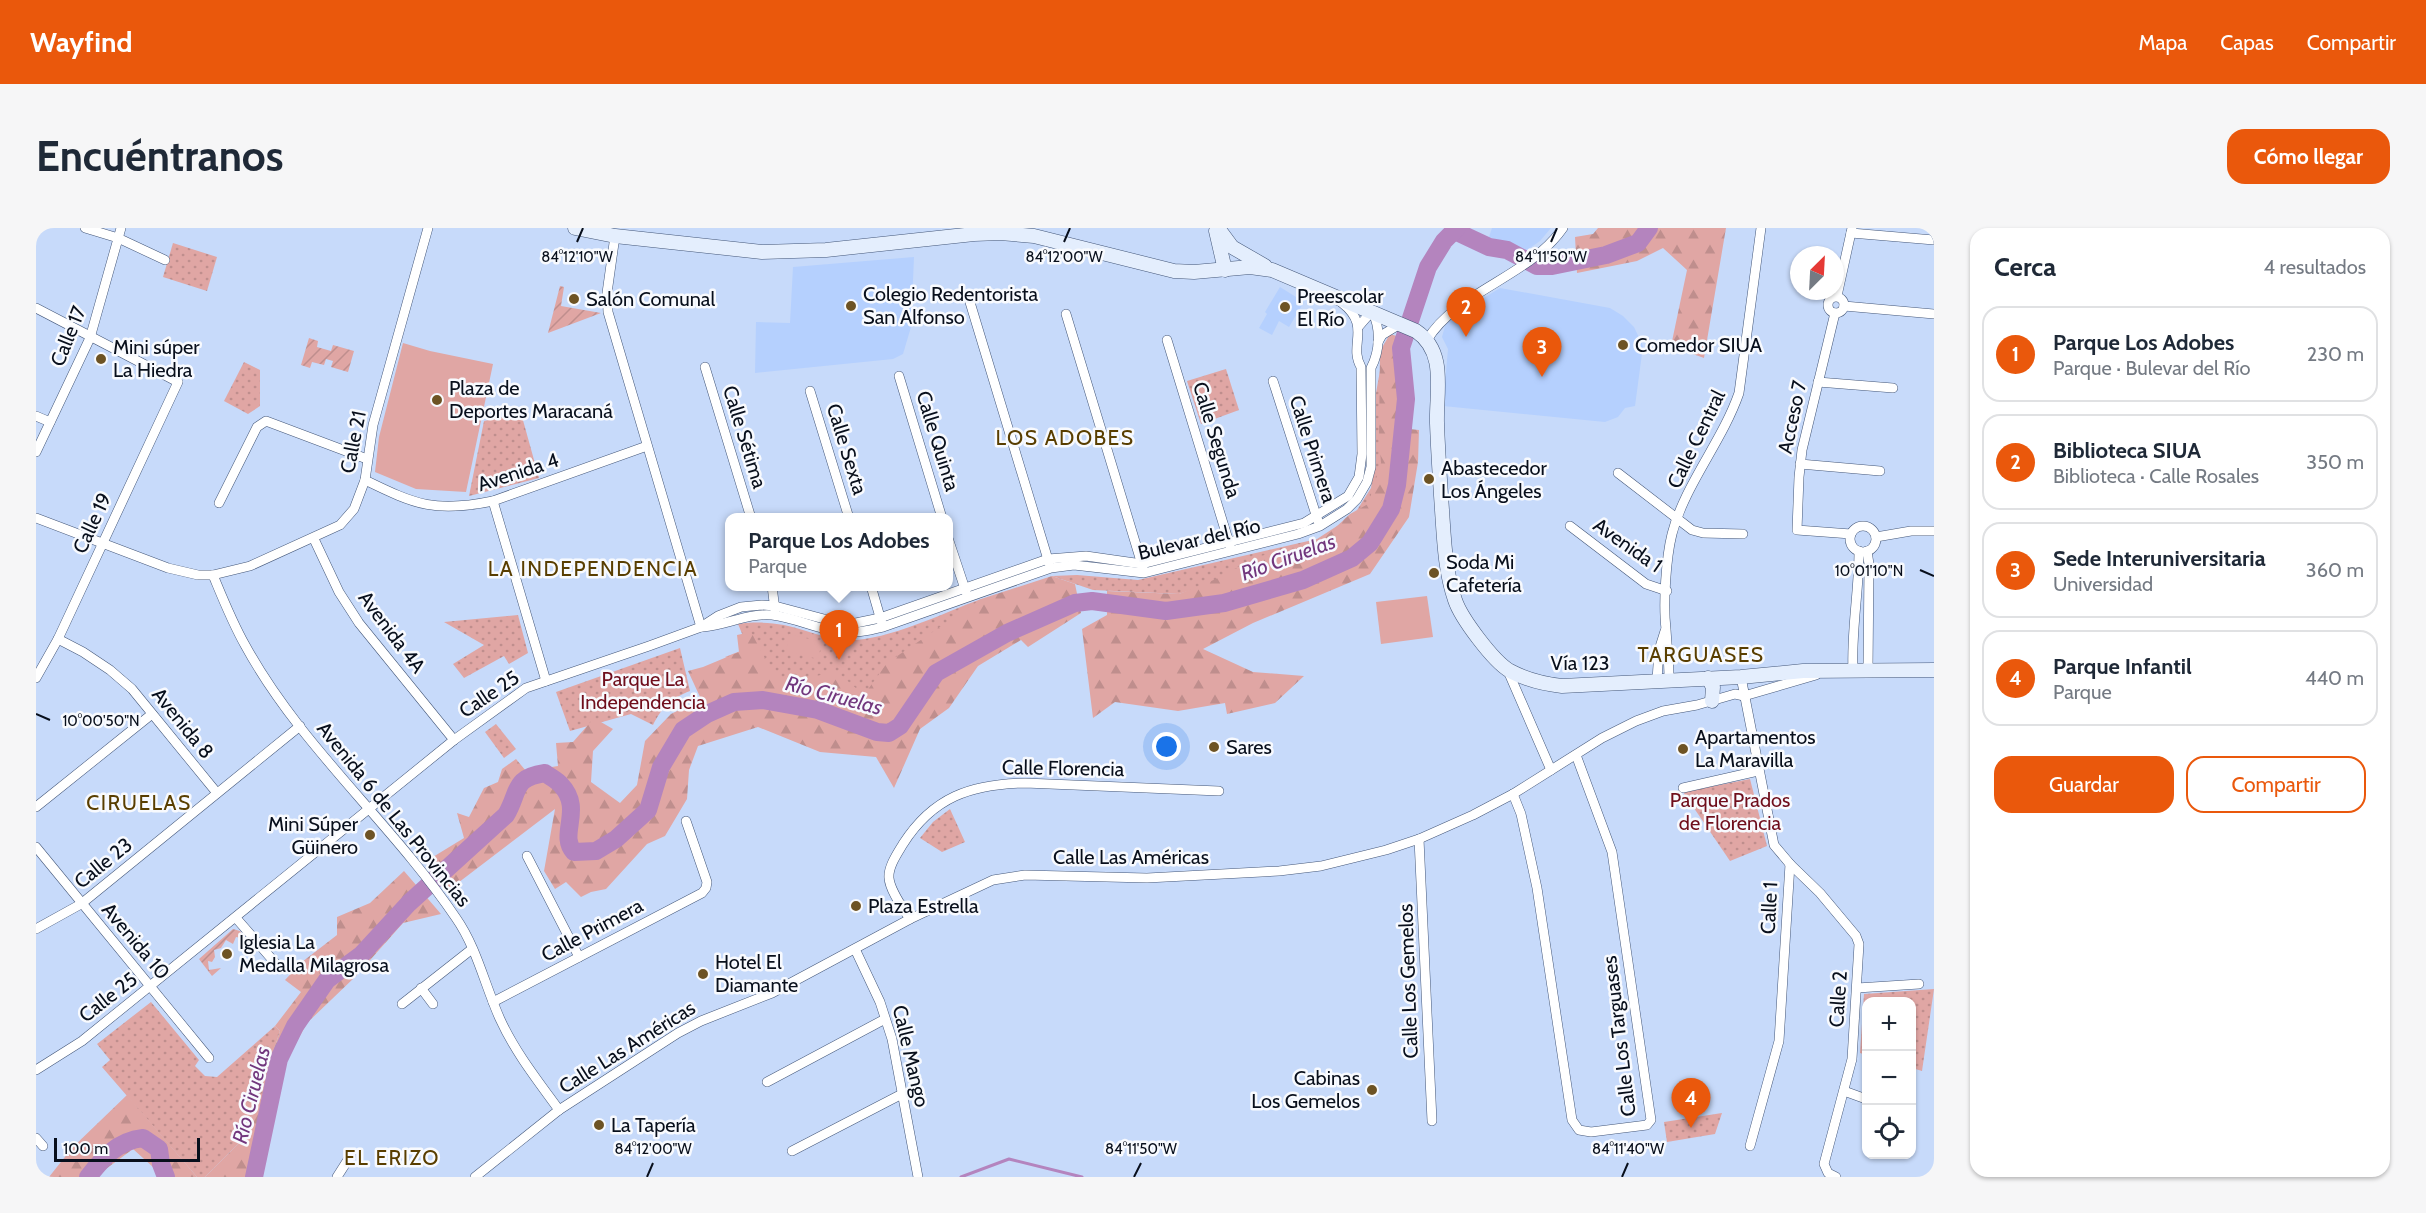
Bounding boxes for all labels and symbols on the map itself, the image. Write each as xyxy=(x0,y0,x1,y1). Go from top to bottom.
north arrow xyxy=(1790,246,1844,300)
text: 84°12'10"W xyxy=(541,248,614,266)
text: 84°12'00"W xyxy=(1025,248,1103,266)
text: 84°11'50"W xyxy=(1515,248,1588,266)
place label: Colegio Redentorista San Alfonso xyxy=(863,282,1038,329)
place label: Preescolar El Río xyxy=(1297,284,1384,331)
place label: Salón Comunal xyxy=(586,287,715,311)
pin: 2 xyxy=(1446,288,1486,337)
marker: Salón Comunal xyxy=(567,292,581,306)
marker: Colegio Redentorista San Alfonso xyxy=(844,299,858,313)
marker: Preescolar El Río xyxy=(1278,300,1292,314)
street label: Calle 17 xyxy=(45,302,91,370)
pin: 3 xyxy=(1522,328,1562,377)
place label: Comedor SIUA xyxy=(1635,333,1763,357)
place label: Mini súper La Hiedra xyxy=(113,335,200,382)
marker: Comedor SIUA xyxy=(1616,338,1630,352)
marker: Mini súper La Hiedra xyxy=(94,352,108,366)
place label: Plaza de Deportes Maracaná xyxy=(449,376,613,423)
street label: Acceso 7 xyxy=(1773,378,1811,456)
street label: Calle Segunda xyxy=(1188,379,1246,501)
street label: Calle Sétima xyxy=(718,383,772,492)
street label: Calle Central xyxy=(1662,386,1730,492)
street label: Calle Quinta xyxy=(911,388,965,494)
street label: Calle Primera xyxy=(1284,392,1342,506)
marker: Plaza de Deportes Maracaná xyxy=(430,393,444,407)
street label: Calle Sexta xyxy=(822,401,872,498)
street label: Calle 21 xyxy=(335,409,371,475)
district label: LOS ADOBES xyxy=(996,425,1134,450)
street label: Avenida 4 xyxy=(474,448,562,496)
place label: Abastecedor Los Ángeles xyxy=(1441,456,1547,503)
marker: Abastecedor Los Ángeles xyxy=(1422,472,1436,486)
street label: Calle 19 xyxy=(68,489,116,557)
street label: Bulevar del Río xyxy=(1135,513,1263,565)
street label: Avenida 1 xyxy=(1589,513,1667,577)
water label: Río Ciruelas xyxy=(1237,528,1339,586)
place label: Soda Mi Cafetería xyxy=(1446,550,1522,597)
district label: LA INDEPENDENCIA xyxy=(488,556,698,581)
text: 10°01'10"N xyxy=(1835,562,1903,580)
marker: Soda Mi Cafetería xyxy=(1427,566,1441,580)
street label: Avenida 4A xyxy=(354,586,431,678)
pin: 1 xyxy=(820,610,858,660)
district label: TARGUASES xyxy=(1637,642,1765,667)
street label: Vía 123 xyxy=(1550,651,1610,675)
street label: Calle 25 xyxy=(454,665,524,723)
park label: Parque La Independencia xyxy=(580,667,706,714)
water label: Río Ciruelas xyxy=(783,670,885,720)
street label: Avenida 8 xyxy=(147,683,219,763)
text: 10°00'50"N xyxy=(62,712,140,730)
street label: Avenida 6 de Las Provincias xyxy=(312,717,476,911)
place label: Apartamentos La Maravilla xyxy=(1695,725,1815,772)
your location xyxy=(1152,732,1181,761)
place label: Sares xyxy=(1226,735,1272,759)
marker: Sares xyxy=(1207,740,1221,754)
marker: Apartamentos La Maravilla xyxy=(1676,742,1690,756)
street label: Calle Florencia xyxy=(1002,755,1125,781)
park label: Parque Prados de Florencia xyxy=(1670,788,1790,835)
district label: CIRUELAS xyxy=(86,790,192,815)
place label: Mini Súper Güinero xyxy=(268,812,359,859)
marker: Mini Súper Güinero xyxy=(363,828,377,842)
street label: Calle 23 xyxy=(69,832,137,894)
street label: Calle Las Américas xyxy=(1053,845,1209,869)
street label: Calle 1 xyxy=(1756,881,1782,935)
street label: Calle Primera xyxy=(537,893,647,967)
place label: Plaza Estrella xyxy=(868,894,979,918)
street label: Avenida 10 xyxy=(97,898,175,984)
marker: Plaza Estrella xyxy=(849,899,863,913)
street label: Calle Los Gemelos xyxy=(1393,903,1423,1059)
place label: Iglesia La Medalla Milagrosa xyxy=(239,930,389,977)
marker: Iglesia La Medalla Milagrosa xyxy=(220,947,234,961)
place label: Hotel El Diamante xyxy=(715,950,798,997)
street label: Calle Los Targuases xyxy=(1597,954,1641,1118)
street label: Calle 25 xyxy=(74,967,142,1027)
marker: Hotel El Diamante xyxy=(696,967,710,981)
street label: Calle 2 xyxy=(1824,970,1852,1028)
street label: Calle Las Américas xyxy=(554,995,700,1099)
street label: Calle Mango xyxy=(888,1003,934,1109)
water label: Río Ciruelas xyxy=(227,1044,275,1146)
place label: Cabinas Los Gemelos xyxy=(1251,1066,1360,1113)
pin: 4 xyxy=(1672,1078,1710,1128)
marker: Cabinas Los Gemelos xyxy=(1365,1083,1379,1097)
place label: La Tapería xyxy=(611,1113,696,1137)
marker: La Tapería xyxy=(592,1118,606,1132)
scale bar xyxy=(54,1135,200,1162)
text: 84°12'00"W xyxy=(614,1140,692,1158)
text: 84°11'50"W xyxy=(1105,1140,1178,1158)
text: 84°11'40"W xyxy=(1592,1140,1665,1158)
district label: EL ERIZO xyxy=(344,1145,440,1170)

